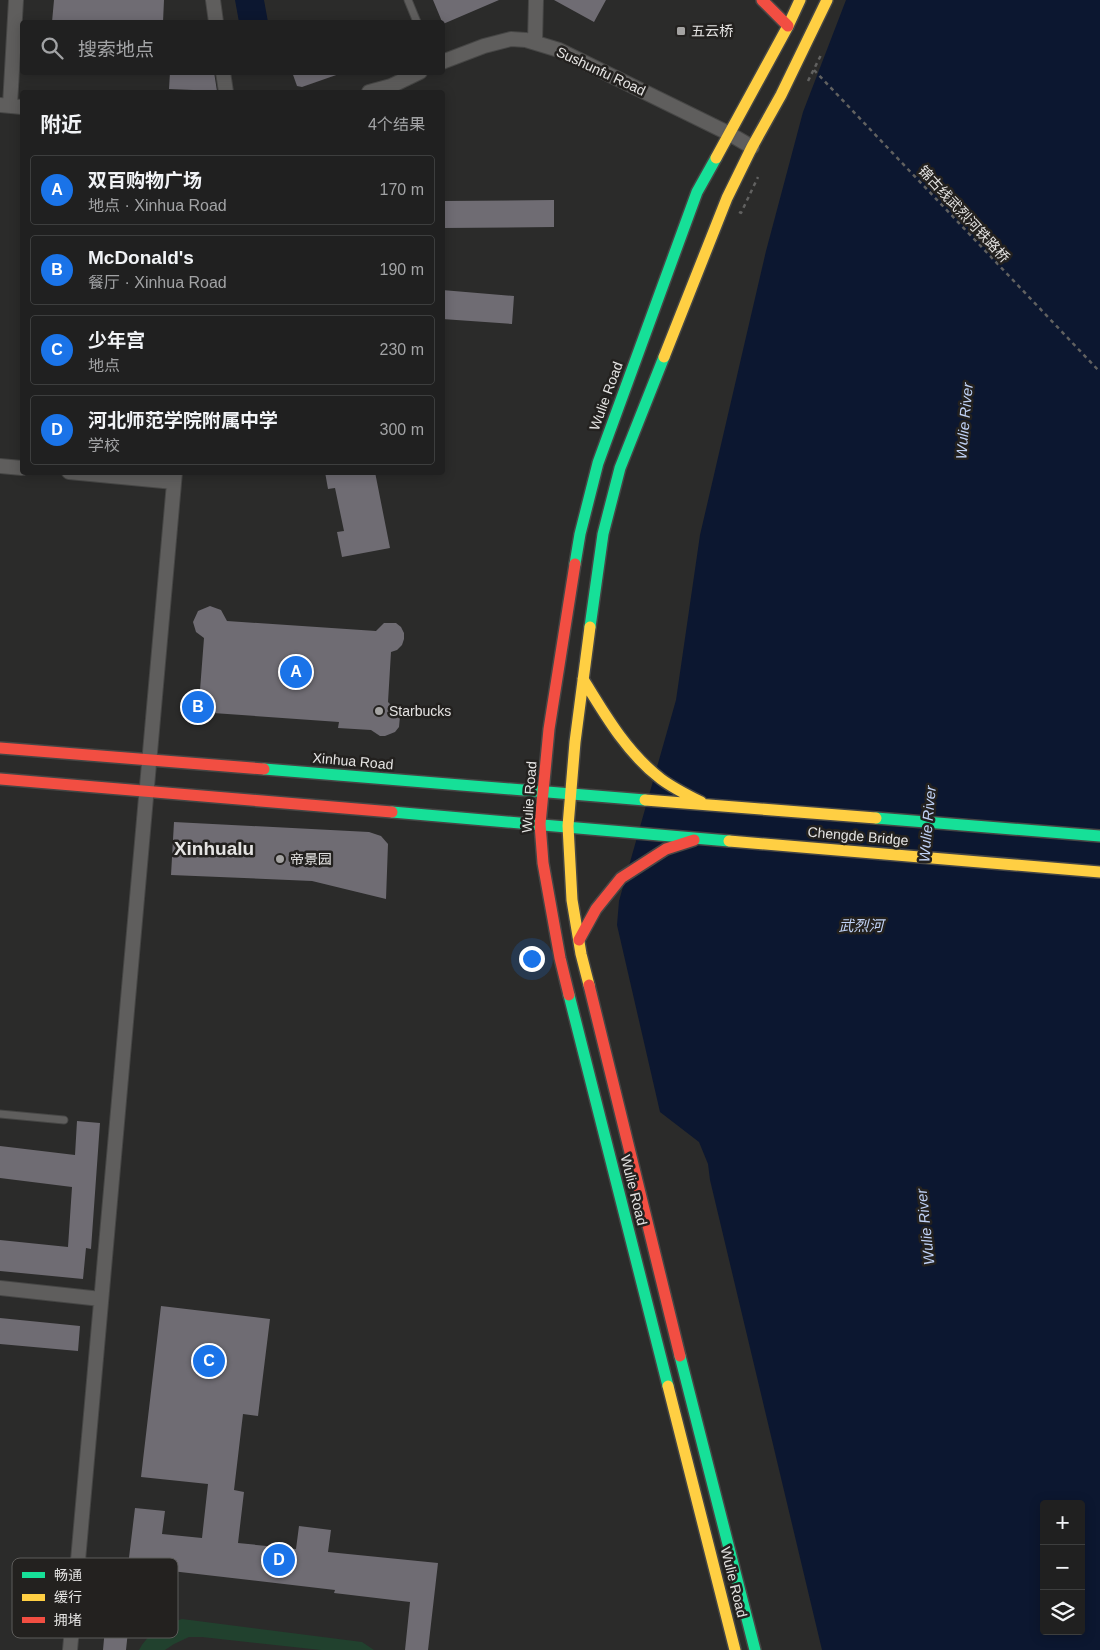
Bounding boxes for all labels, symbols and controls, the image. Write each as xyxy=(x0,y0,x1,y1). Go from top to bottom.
search box xyxy=(20,20,445,75)
place label: 五云桥 xyxy=(691,23,733,39)
marker: 五云桥 xyxy=(675,25,687,37)
icon: search xyxy=(38,34,66,62)
text: 搜索地点 xyxy=(78,39,154,60)
street label: Sushunfu Road xyxy=(554,43,648,99)
text: 附近 xyxy=(40,113,82,136)
text: 4个结果 xyxy=(368,116,425,133)
street label: 锦古线武烈河铁路桥 xyxy=(915,162,1013,266)
text: 双百购物广场 xyxy=(88,170,202,191)
text: A xyxy=(51,181,63,198)
text: 170 m xyxy=(380,181,424,198)
text: 地点 · Xinhua Road xyxy=(88,197,227,214)
text: McDonald's xyxy=(88,247,194,268)
text: B xyxy=(51,261,63,278)
text: 190 m xyxy=(380,261,424,278)
text: 餐厅 · Xinhua Road xyxy=(88,274,227,291)
text: 少年宫 xyxy=(88,330,145,351)
text: C xyxy=(51,341,63,358)
text: 230 m xyxy=(380,341,424,358)
text: 地点 xyxy=(88,357,120,374)
street label: Wulie Road xyxy=(586,359,626,433)
water label: Wulie River xyxy=(952,381,976,460)
text: 河北师范学院附属中学 xyxy=(88,410,278,431)
text: D xyxy=(51,421,63,438)
text: 300 m xyxy=(380,421,424,438)
text: 学校 xyxy=(88,437,120,454)
pin: A xyxy=(280,653,312,691)
pin: B xyxy=(182,688,214,726)
place label: Starbucks xyxy=(389,703,451,719)
marker: Starbucks xyxy=(373,705,385,717)
street label: Xinhua Road xyxy=(312,750,394,772)
street label: Wulie Road xyxy=(519,760,539,834)
water label: Wulie River xyxy=(915,784,939,863)
street label: Chengde Bridge xyxy=(807,824,909,848)
district label: Xinhualu xyxy=(174,838,254,859)
place label: 帝景园 xyxy=(290,851,332,867)
marker: 帝景园 xyxy=(274,853,286,865)
water label: 武烈河 xyxy=(838,917,886,934)
your location xyxy=(519,946,545,972)
street label: Wulie Road xyxy=(618,1153,650,1227)
water label: Wulie River xyxy=(912,1187,937,1266)
pin: C xyxy=(193,1342,225,1380)
map controls xyxy=(1040,1500,1085,1635)
button: + xyxy=(1040,1500,1085,1545)
pin: D xyxy=(263,1541,295,1579)
street label: Wulie Road xyxy=(718,1545,750,1619)
button: − xyxy=(1040,1545,1085,1590)
legend xyxy=(12,1558,178,1638)
text: 畅通 xyxy=(54,1567,82,1583)
text: 缓行 xyxy=(54,1589,82,1605)
button: layers xyxy=(1040,1590,1085,1635)
text: 拥堵 xyxy=(54,1612,82,1628)

